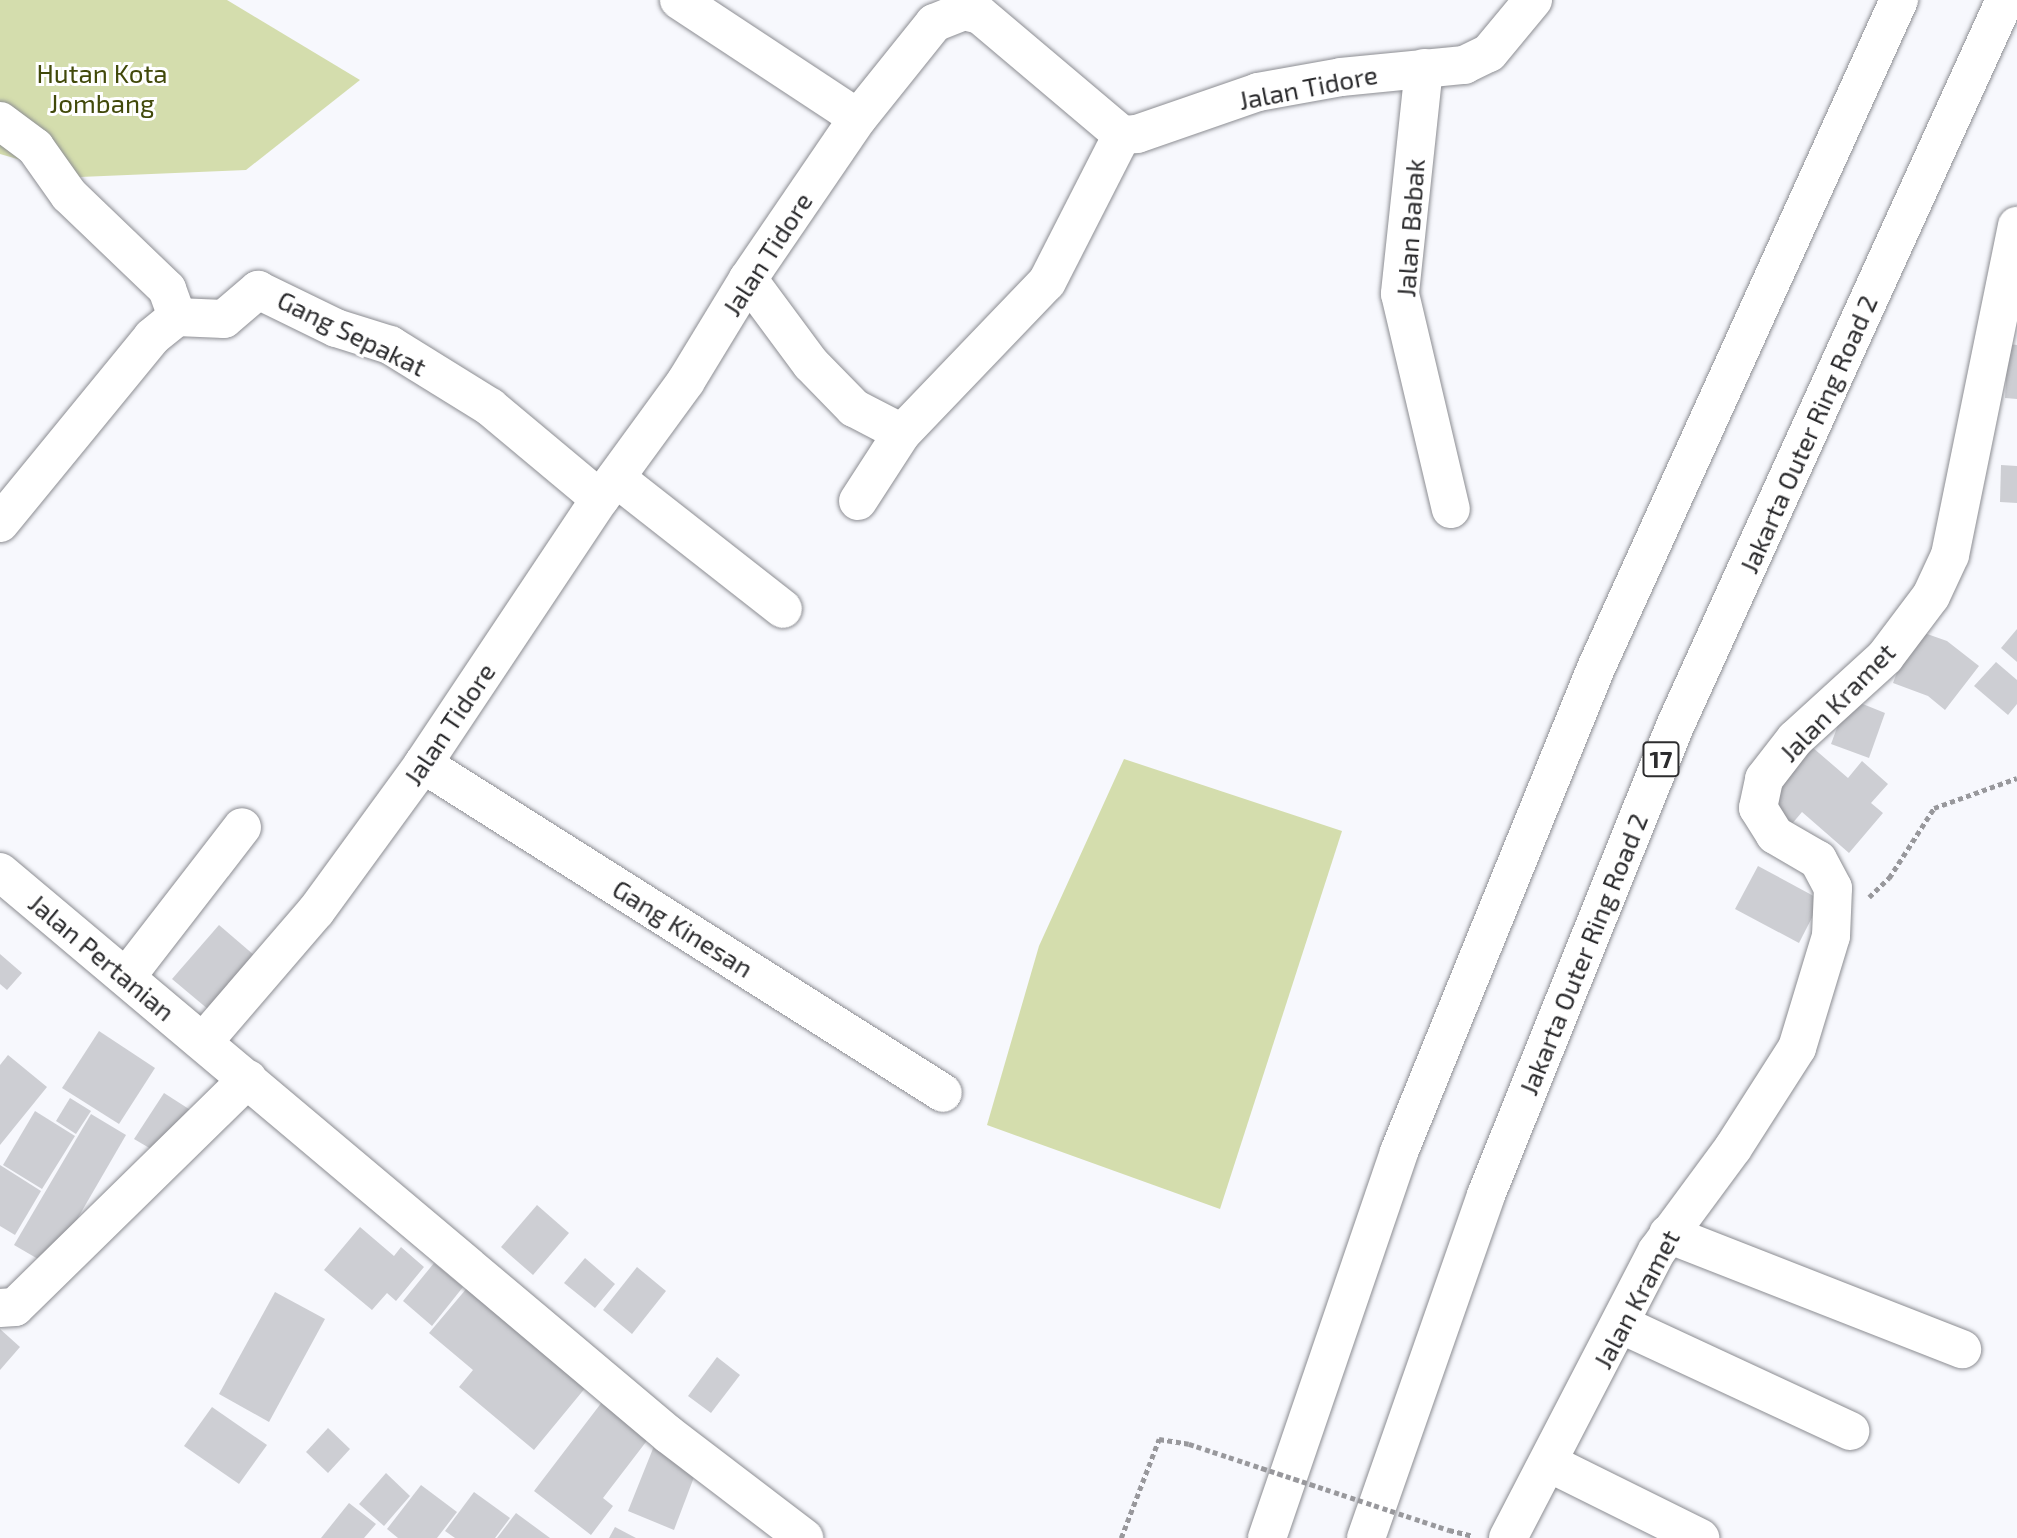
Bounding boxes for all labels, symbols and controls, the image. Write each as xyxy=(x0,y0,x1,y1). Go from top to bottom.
park label: Hutan Kota Jombang xyxy=(36,57,168,119)
street label: Jalan Tidore xyxy=(1236,58,1380,116)
street label: Jalan Babak xyxy=(1390,158,1430,298)
street label: Jalan Tidore xyxy=(715,186,819,322)
street label: Gang Sepakat xyxy=(273,284,431,382)
street label: Jakarta Outer Ring Road 2 xyxy=(1732,290,1884,578)
street label: Jalan Kramet xyxy=(1773,636,1901,768)
street label: Jalan Tidore xyxy=(397,657,501,791)
road number: 17 xyxy=(1642,738,1680,780)
street label: Jakarta Outer Ring Road 2 xyxy=(1512,808,1654,1100)
street label: Gang Kinesan xyxy=(607,873,759,983)
street label: Jalan Pertanian xyxy=(23,887,181,1027)
street label: Jalan Kramet xyxy=(1586,1224,1686,1374)

